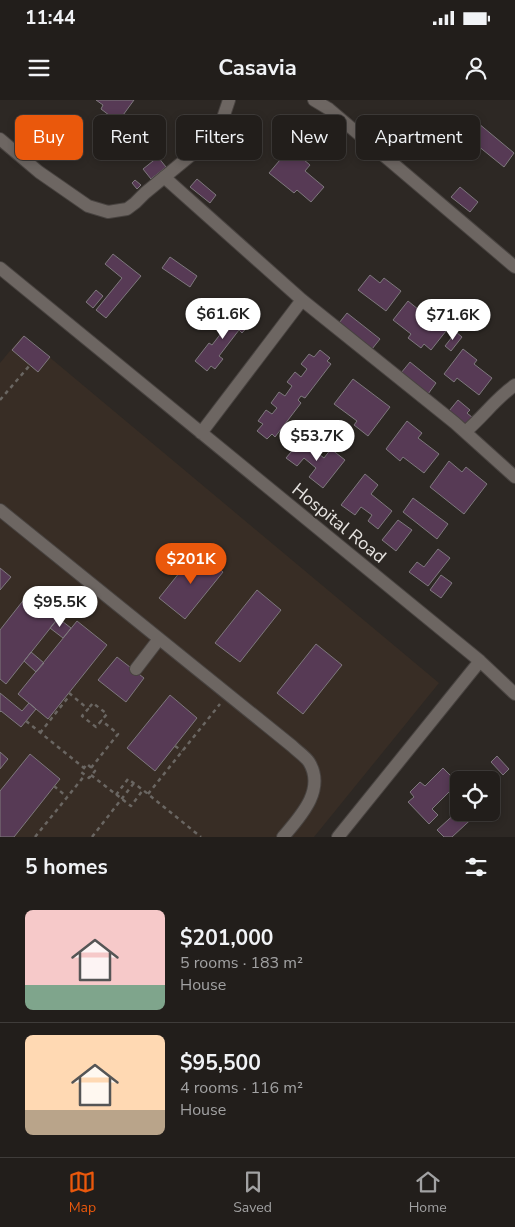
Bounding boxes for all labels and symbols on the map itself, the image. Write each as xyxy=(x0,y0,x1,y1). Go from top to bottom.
pin: $61.6K xyxy=(182,298,264,340)
pin: $71.6K xyxy=(412,298,494,341)
pin: $53.7K xyxy=(276,420,358,462)
street label: Hospital Road xyxy=(287,478,391,568)
pin: $201K xyxy=(156,542,226,585)
pin: $95.5K xyxy=(19,586,101,628)

